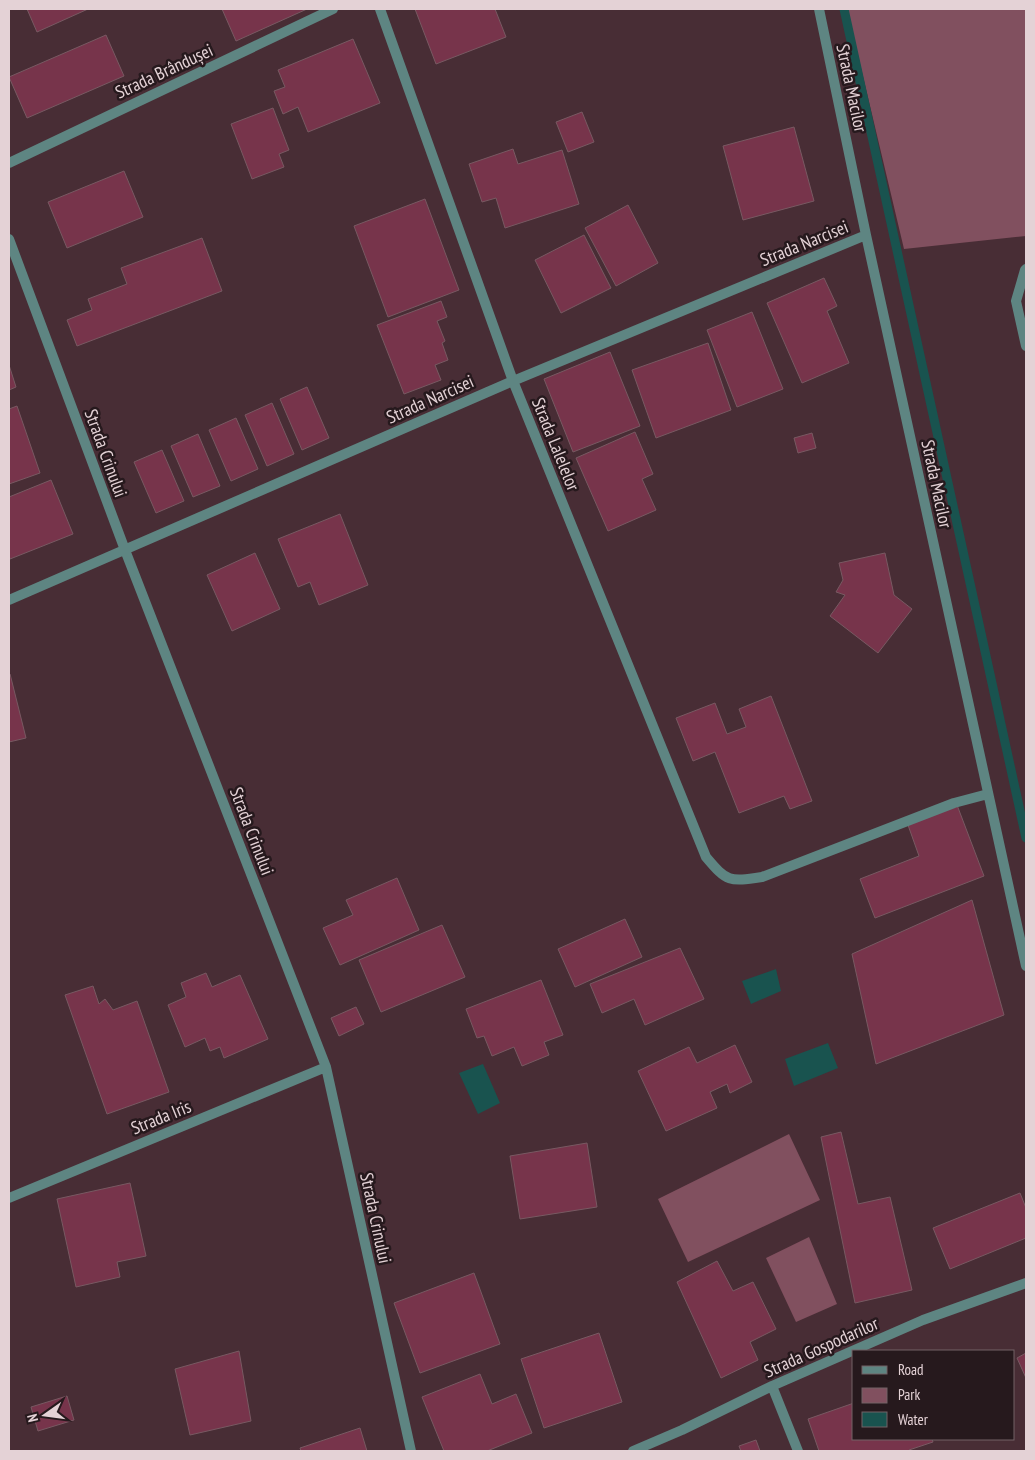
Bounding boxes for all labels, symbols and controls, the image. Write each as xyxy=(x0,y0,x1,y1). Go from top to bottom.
street label: Strada Brândușei xyxy=(111,38,217,104)
street label: Strada Macilor xyxy=(831,42,873,134)
street label: Strada Narcisei xyxy=(757,215,851,271)
street label: Strada Narcisei xyxy=(383,370,477,428)
street label: Strada Lalelelor xyxy=(527,394,585,494)
street label: Strada Crinului xyxy=(79,406,133,500)
street label: Strada Macilor xyxy=(916,438,958,530)
street label: Strada Crinului xyxy=(225,784,279,878)
street label: Strada Iris xyxy=(128,1095,194,1139)
street label: Strada Crinului xyxy=(355,1171,397,1265)
street label: Strada Gospodarilor xyxy=(760,1312,882,1382)
legend xyxy=(852,1350,1015,1440)
text: Road xyxy=(898,1360,924,1379)
text: Park xyxy=(898,1385,920,1404)
north arrow xyxy=(20,1390,70,1440)
text: Water xyxy=(898,1410,929,1429)
text: N xyxy=(23,1412,42,1424)

